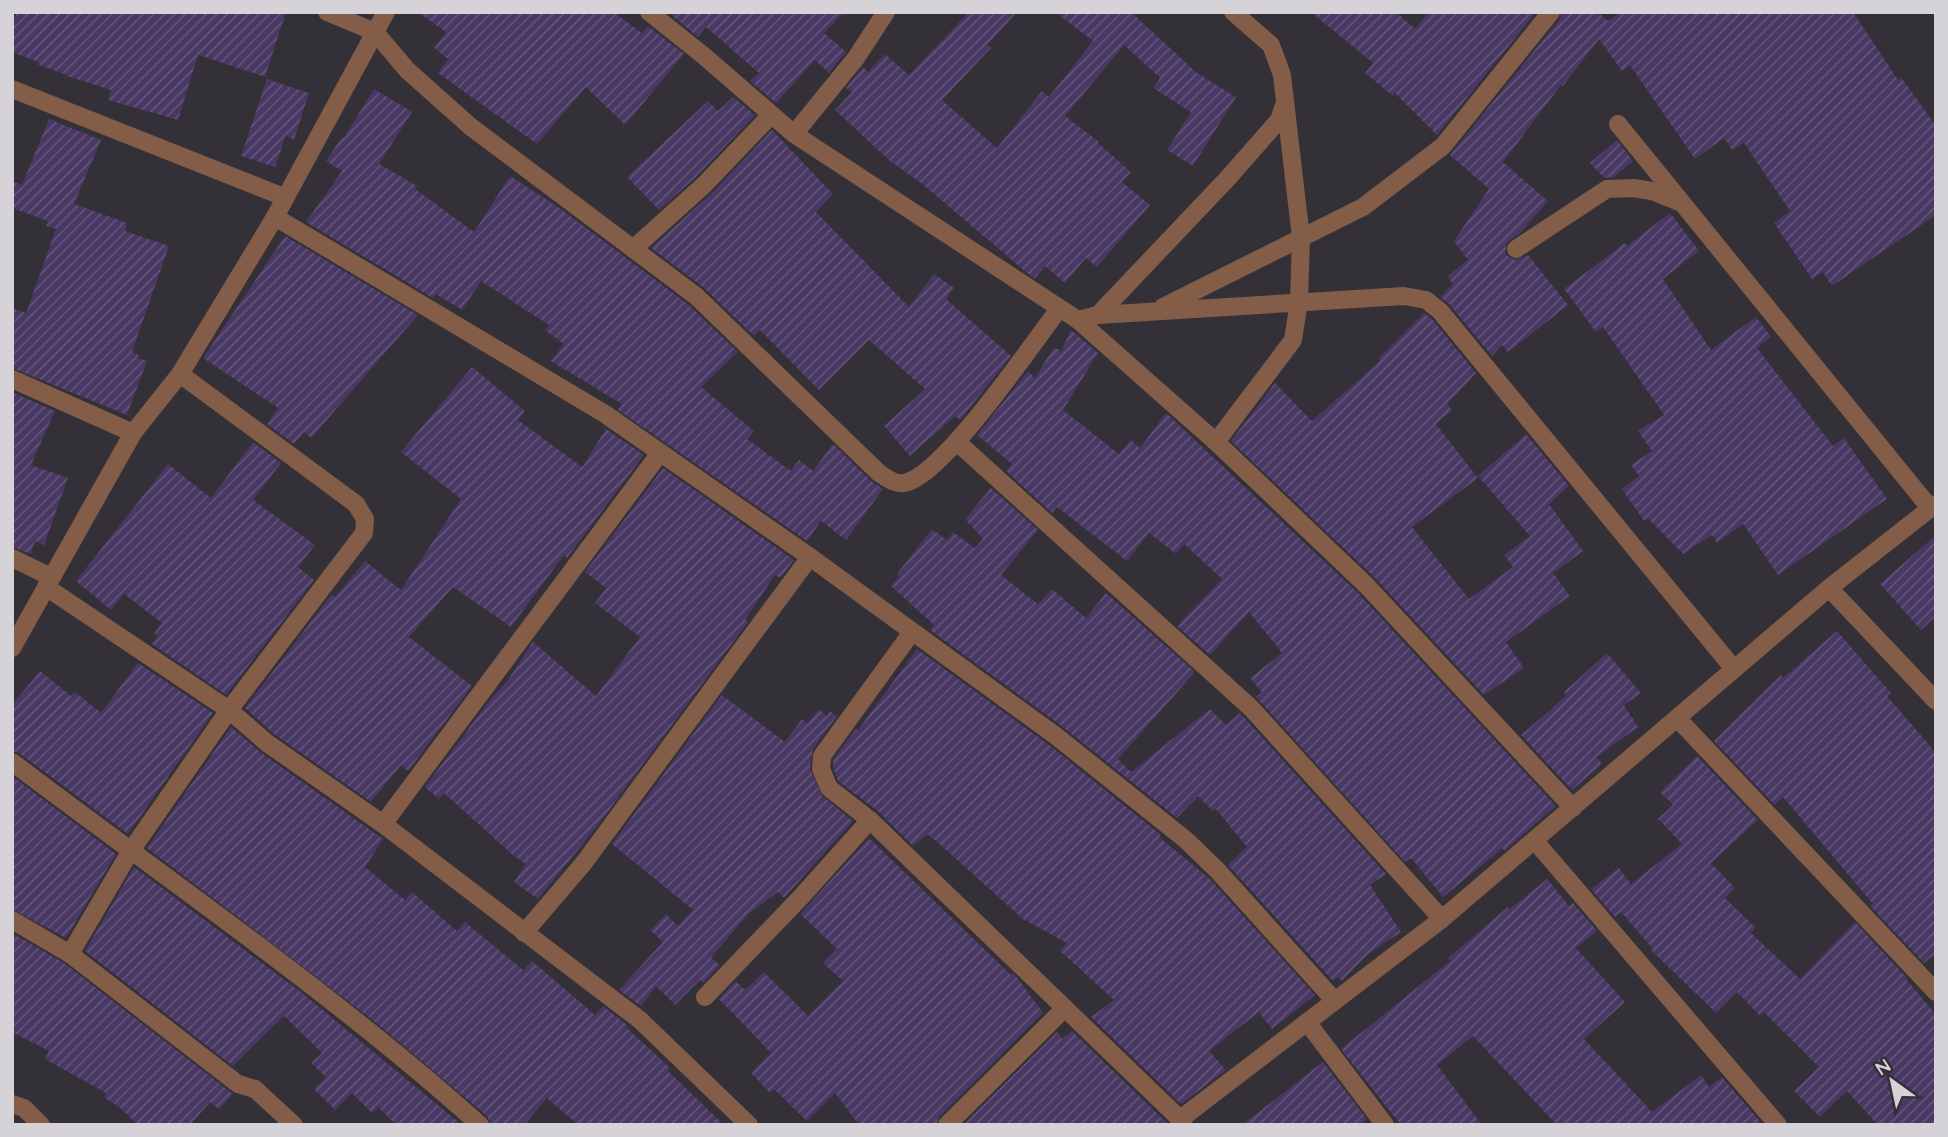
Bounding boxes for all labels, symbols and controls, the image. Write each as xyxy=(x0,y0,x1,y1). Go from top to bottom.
north arrow xyxy=(1857,1046,1927,1116)
text: N xyxy=(1870,1053,1895,1081)

